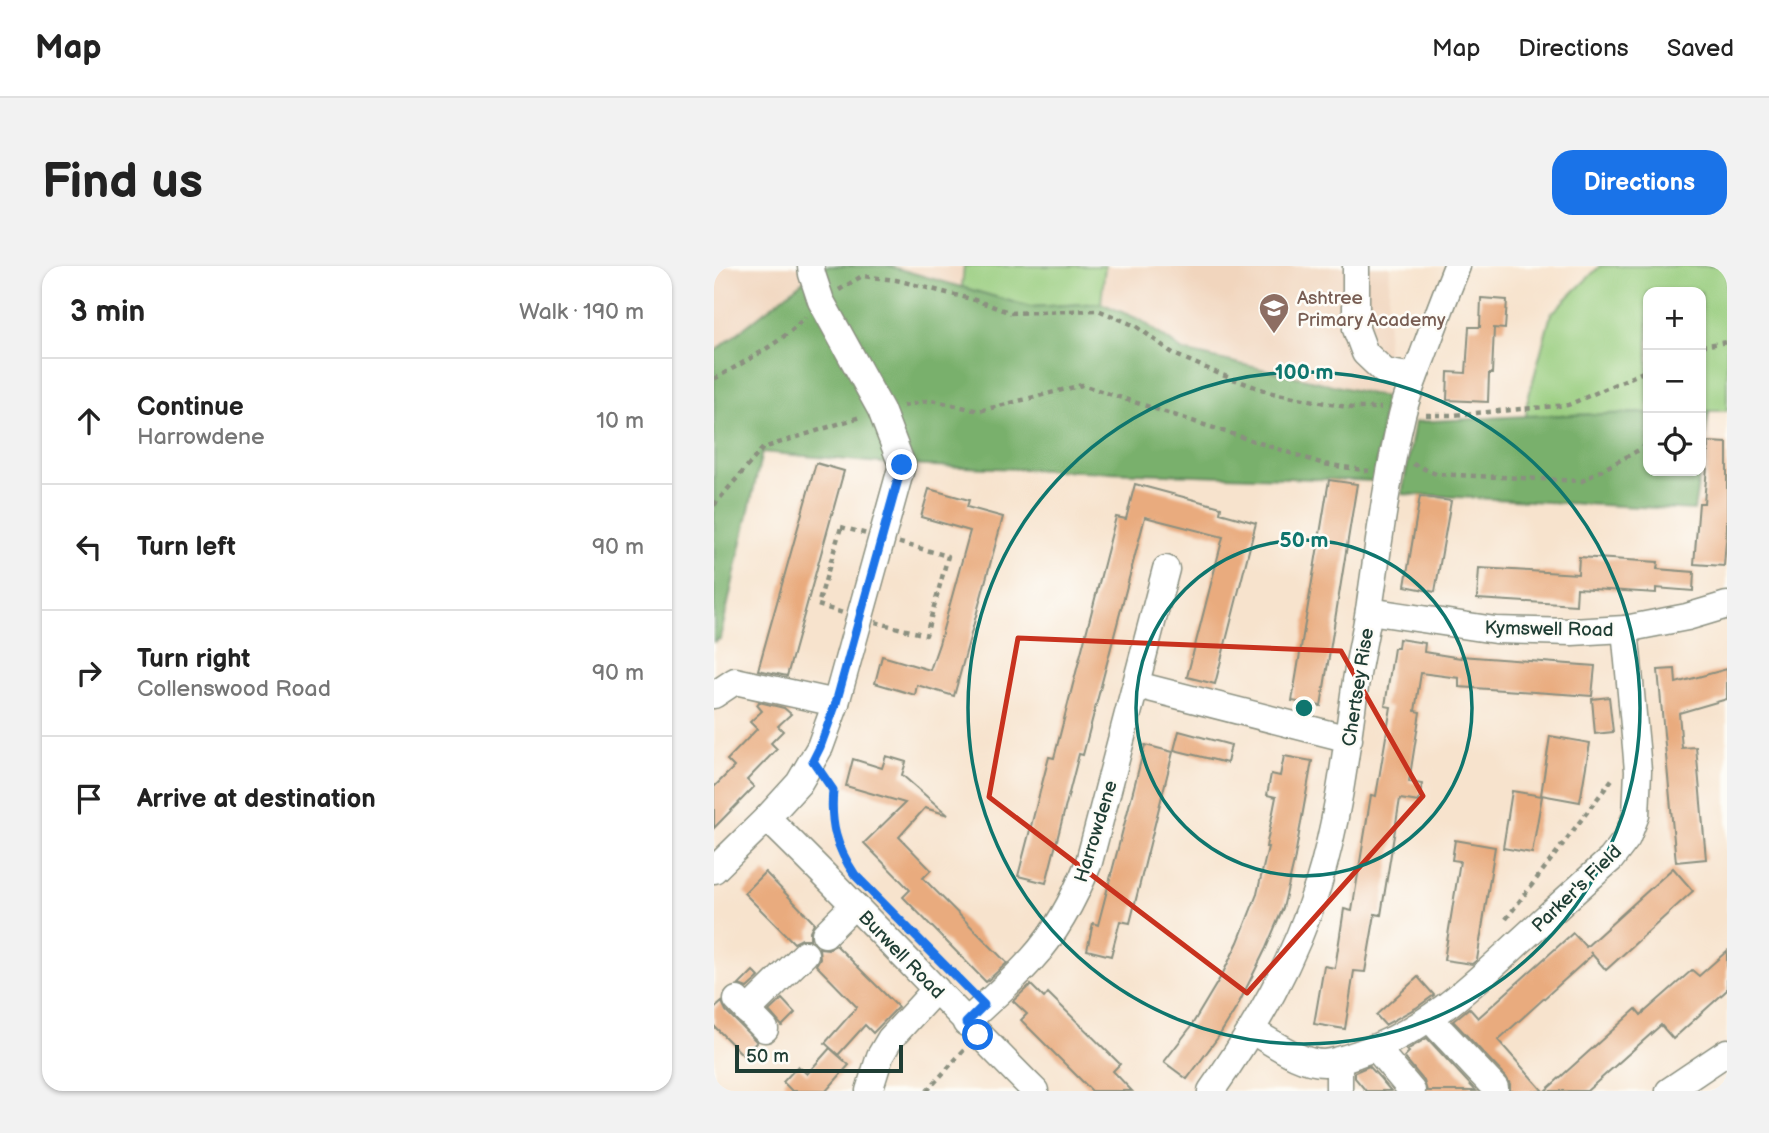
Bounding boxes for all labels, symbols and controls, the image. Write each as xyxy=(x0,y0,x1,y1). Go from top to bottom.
text: Map xyxy=(35,28,101,68)
text: Map xyxy=(1432,34,1480,63)
text: Directions xyxy=(1518,34,1629,63)
text: Saved xyxy=(1667,34,1734,63)
button: Directions xyxy=(1552,150,1727,215)
text: Find us xyxy=(42,153,203,212)
place label: Ashtree Primary Academy xyxy=(1297,287,1446,332)
map controls xyxy=(1643,287,1706,476)
button: + xyxy=(1643,287,1706,350)
school or university icon: Ashtree Primary Academy xyxy=(1257,291,1291,335)
text: 3 min xyxy=(70,294,145,330)
text: Walk · 190 m xyxy=(519,298,644,326)
button: − xyxy=(1643,350,1706,413)
text: 100 m xyxy=(1275,360,1333,385)
text: Continue xyxy=(137,392,244,423)
icon: ahead xyxy=(70,402,108,440)
text: 10 m xyxy=(596,407,644,435)
button: locate xyxy=(1643,413,1706,476)
text: Harrowdene xyxy=(137,423,265,451)
route end xyxy=(886,449,917,480)
icon: left xyxy=(70,528,108,566)
text: 50 m xyxy=(1280,528,1328,553)
text: Turn left xyxy=(137,532,236,563)
text: 90 m xyxy=(592,533,644,561)
street label: Kymswell Road xyxy=(1484,617,1614,642)
street label: Chertsey Rise xyxy=(1338,626,1379,748)
text: Turn right xyxy=(137,644,250,675)
icon: right xyxy=(70,654,108,692)
text: 90 m xyxy=(592,659,644,687)
text: Collenswood Road xyxy=(137,675,331,703)
centre of rings xyxy=(1292,696,1316,720)
street label: Harrowdene xyxy=(1070,778,1123,885)
icon: arrive xyxy=(70,780,108,818)
text: Arrive at destination xyxy=(137,784,376,815)
street label: Parker's Field xyxy=(1527,841,1627,938)
street label: Burwell Road xyxy=(853,906,949,1004)
route start xyxy=(962,1019,993,1050)
scale bar xyxy=(735,1042,903,1074)
text: 50 m xyxy=(746,1045,789,1068)

